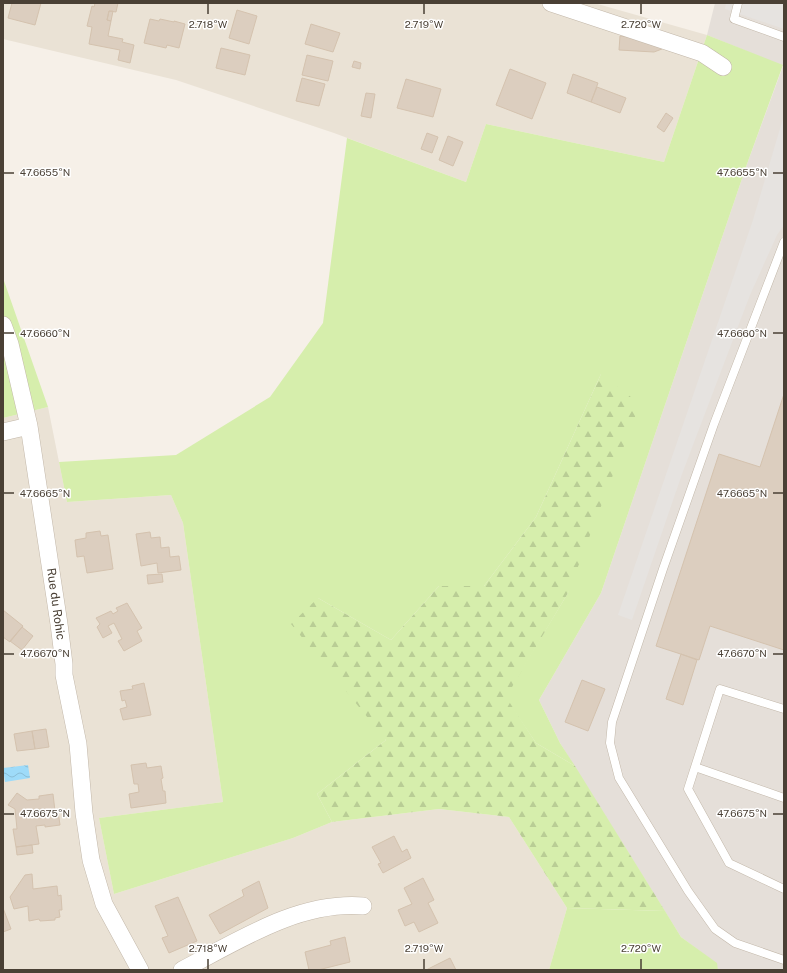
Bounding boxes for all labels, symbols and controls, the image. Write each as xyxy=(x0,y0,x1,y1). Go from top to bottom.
text: 2.718°W xyxy=(189,18,228,30)
text: 2.719°W xyxy=(405,18,444,30)
text: 2.720°W xyxy=(621,18,661,30)
text: 47.6655°N xyxy=(20,166,70,178)
text: 47.6655°N xyxy=(717,166,767,178)
text: 47.6660°N xyxy=(20,327,70,339)
text: 47.6660°N xyxy=(717,327,767,339)
text: 47.6665°N xyxy=(20,487,70,499)
text: 47.6665°N xyxy=(717,487,767,499)
street label: Rue du Rohic xyxy=(44,567,68,641)
text: 47.6670°N xyxy=(20,647,70,659)
text: 47.6670°N xyxy=(717,647,767,659)
text: 47.6675°N xyxy=(20,807,70,819)
text: 47.6675°N xyxy=(717,807,767,819)
text: 2.718°W xyxy=(189,942,228,954)
text: 2.719°W xyxy=(405,942,444,954)
text: 2.720°W xyxy=(621,942,661,954)

